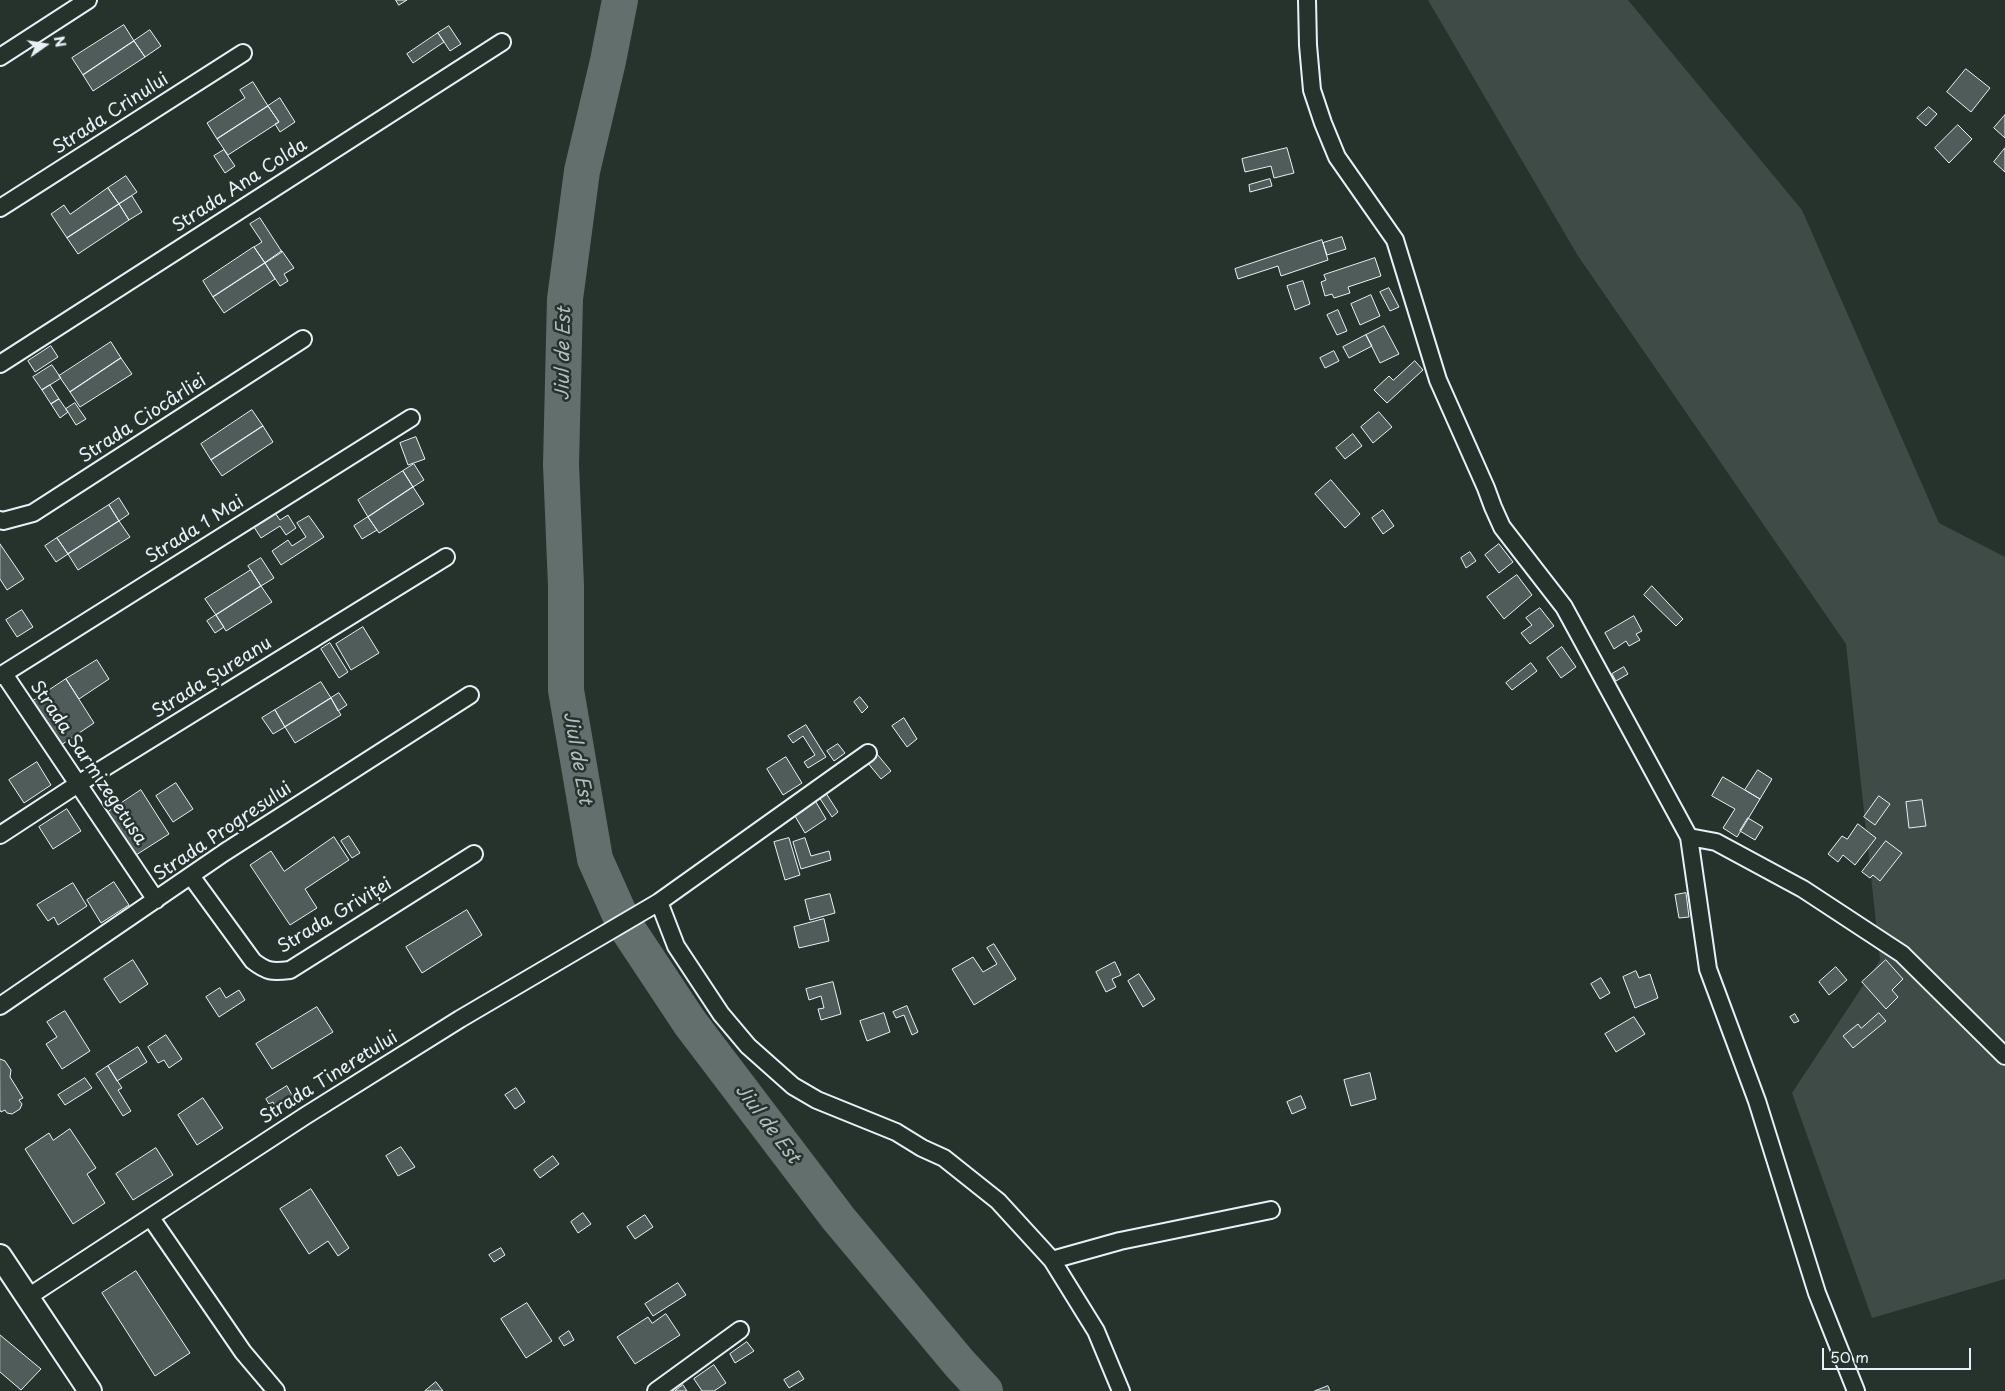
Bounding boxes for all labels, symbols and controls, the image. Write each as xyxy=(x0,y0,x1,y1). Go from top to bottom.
north arrow xyxy=(20,20,70,70)
text: N xyxy=(49,34,72,49)
street label: Strada Crinului xyxy=(49,69,173,159)
street label: Strada Ana Colda xyxy=(169,134,311,238)
water label: Jiul de Est xyxy=(552,307,576,401)
street label: Strada Ciocârliei xyxy=(75,370,211,468)
street label: Strada 1 Mai xyxy=(142,491,248,569)
street label: Strada Șureanu xyxy=(148,633,276,723)
street label: Strada Sarmizegetusa xyxy=(25,677,151,849)
water label: Jiul de Est xyxy=(558,710,596,806)
street label: Strada Progresului xyxy=(150,778,296,886)
street label: Strada Griviței xyxy=(274,874,396,958)
street label: Strada Tineretului xyxy=(256,1027,402,1129)
water label: Jiul de Est xyxy=(730,1080,804,1168)
scale bar xyxy=(1825,1338,1974,1370)
text: 50 m xyxy=(1830,1345,1869,1368)

